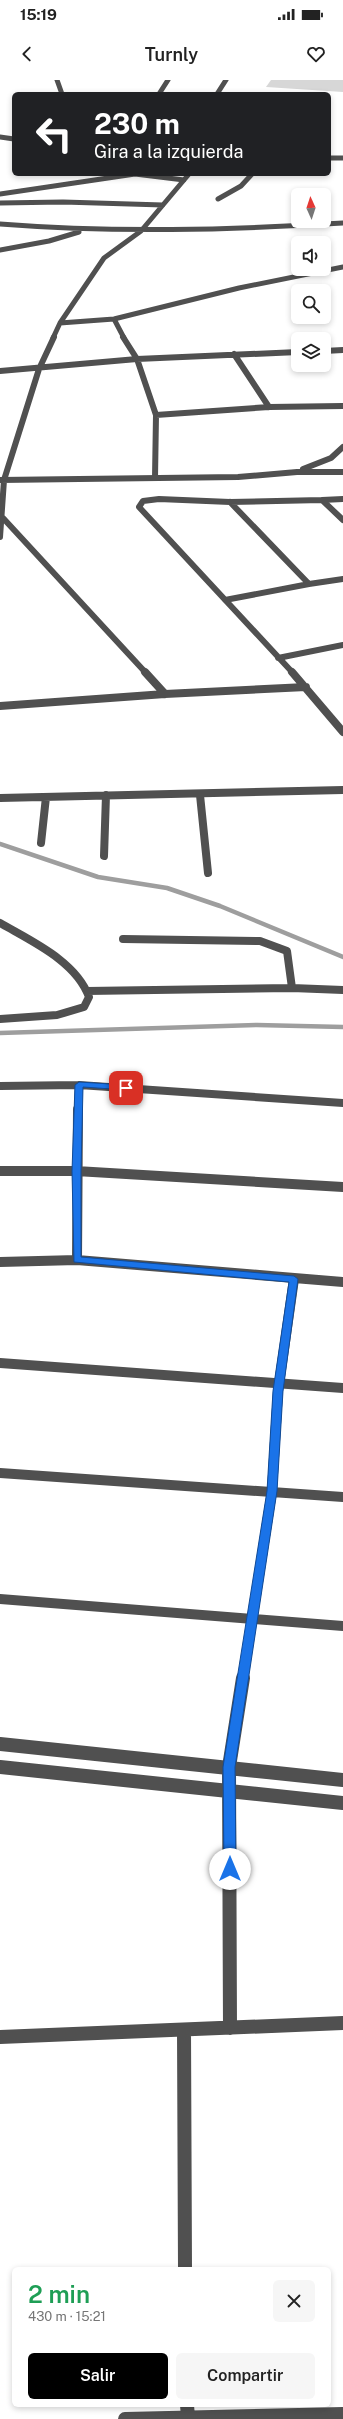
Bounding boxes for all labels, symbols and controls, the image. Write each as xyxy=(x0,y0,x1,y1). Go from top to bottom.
text: 15:19 xyxy=(20,6,57,23)
icon: back xyxy=(16,43,38,65)
icon: heart xyxy=(305,43,327,65)
text: Turnly xyxy=(145,44,198,65)
text: 230 m xyxy=(94,107,180,140)
icon: left xyxy=(28,108,80,160)
text: Gira a la izquierda xyxy=(94,141,243,162)
north arrow xyxy=(291,188,331,228)
map controls xyxy=(291,188,331,372)
button: sound xyxy=(291,236,331,276)
button: search xyxy=(291,284,331,324)
button: layers xyxy=(291,332,331,372)
pin xyxy=(109,1071,143,1105)
icon: arrive xyxy=(115,1077,137,1099)
position arrow xyxy=(209,1848,251,1890)
text: 2 min xyxy=(28,2280,90,2308)
button: close xyxy=(273,2280,315,2322)
text: 430 m · 15:21 xyxy=(28,2309,106,2324)
button: Salir xyxy=(28,2353,168,2399)
button: Compartir xyxy=(176,2353,315,2399)

